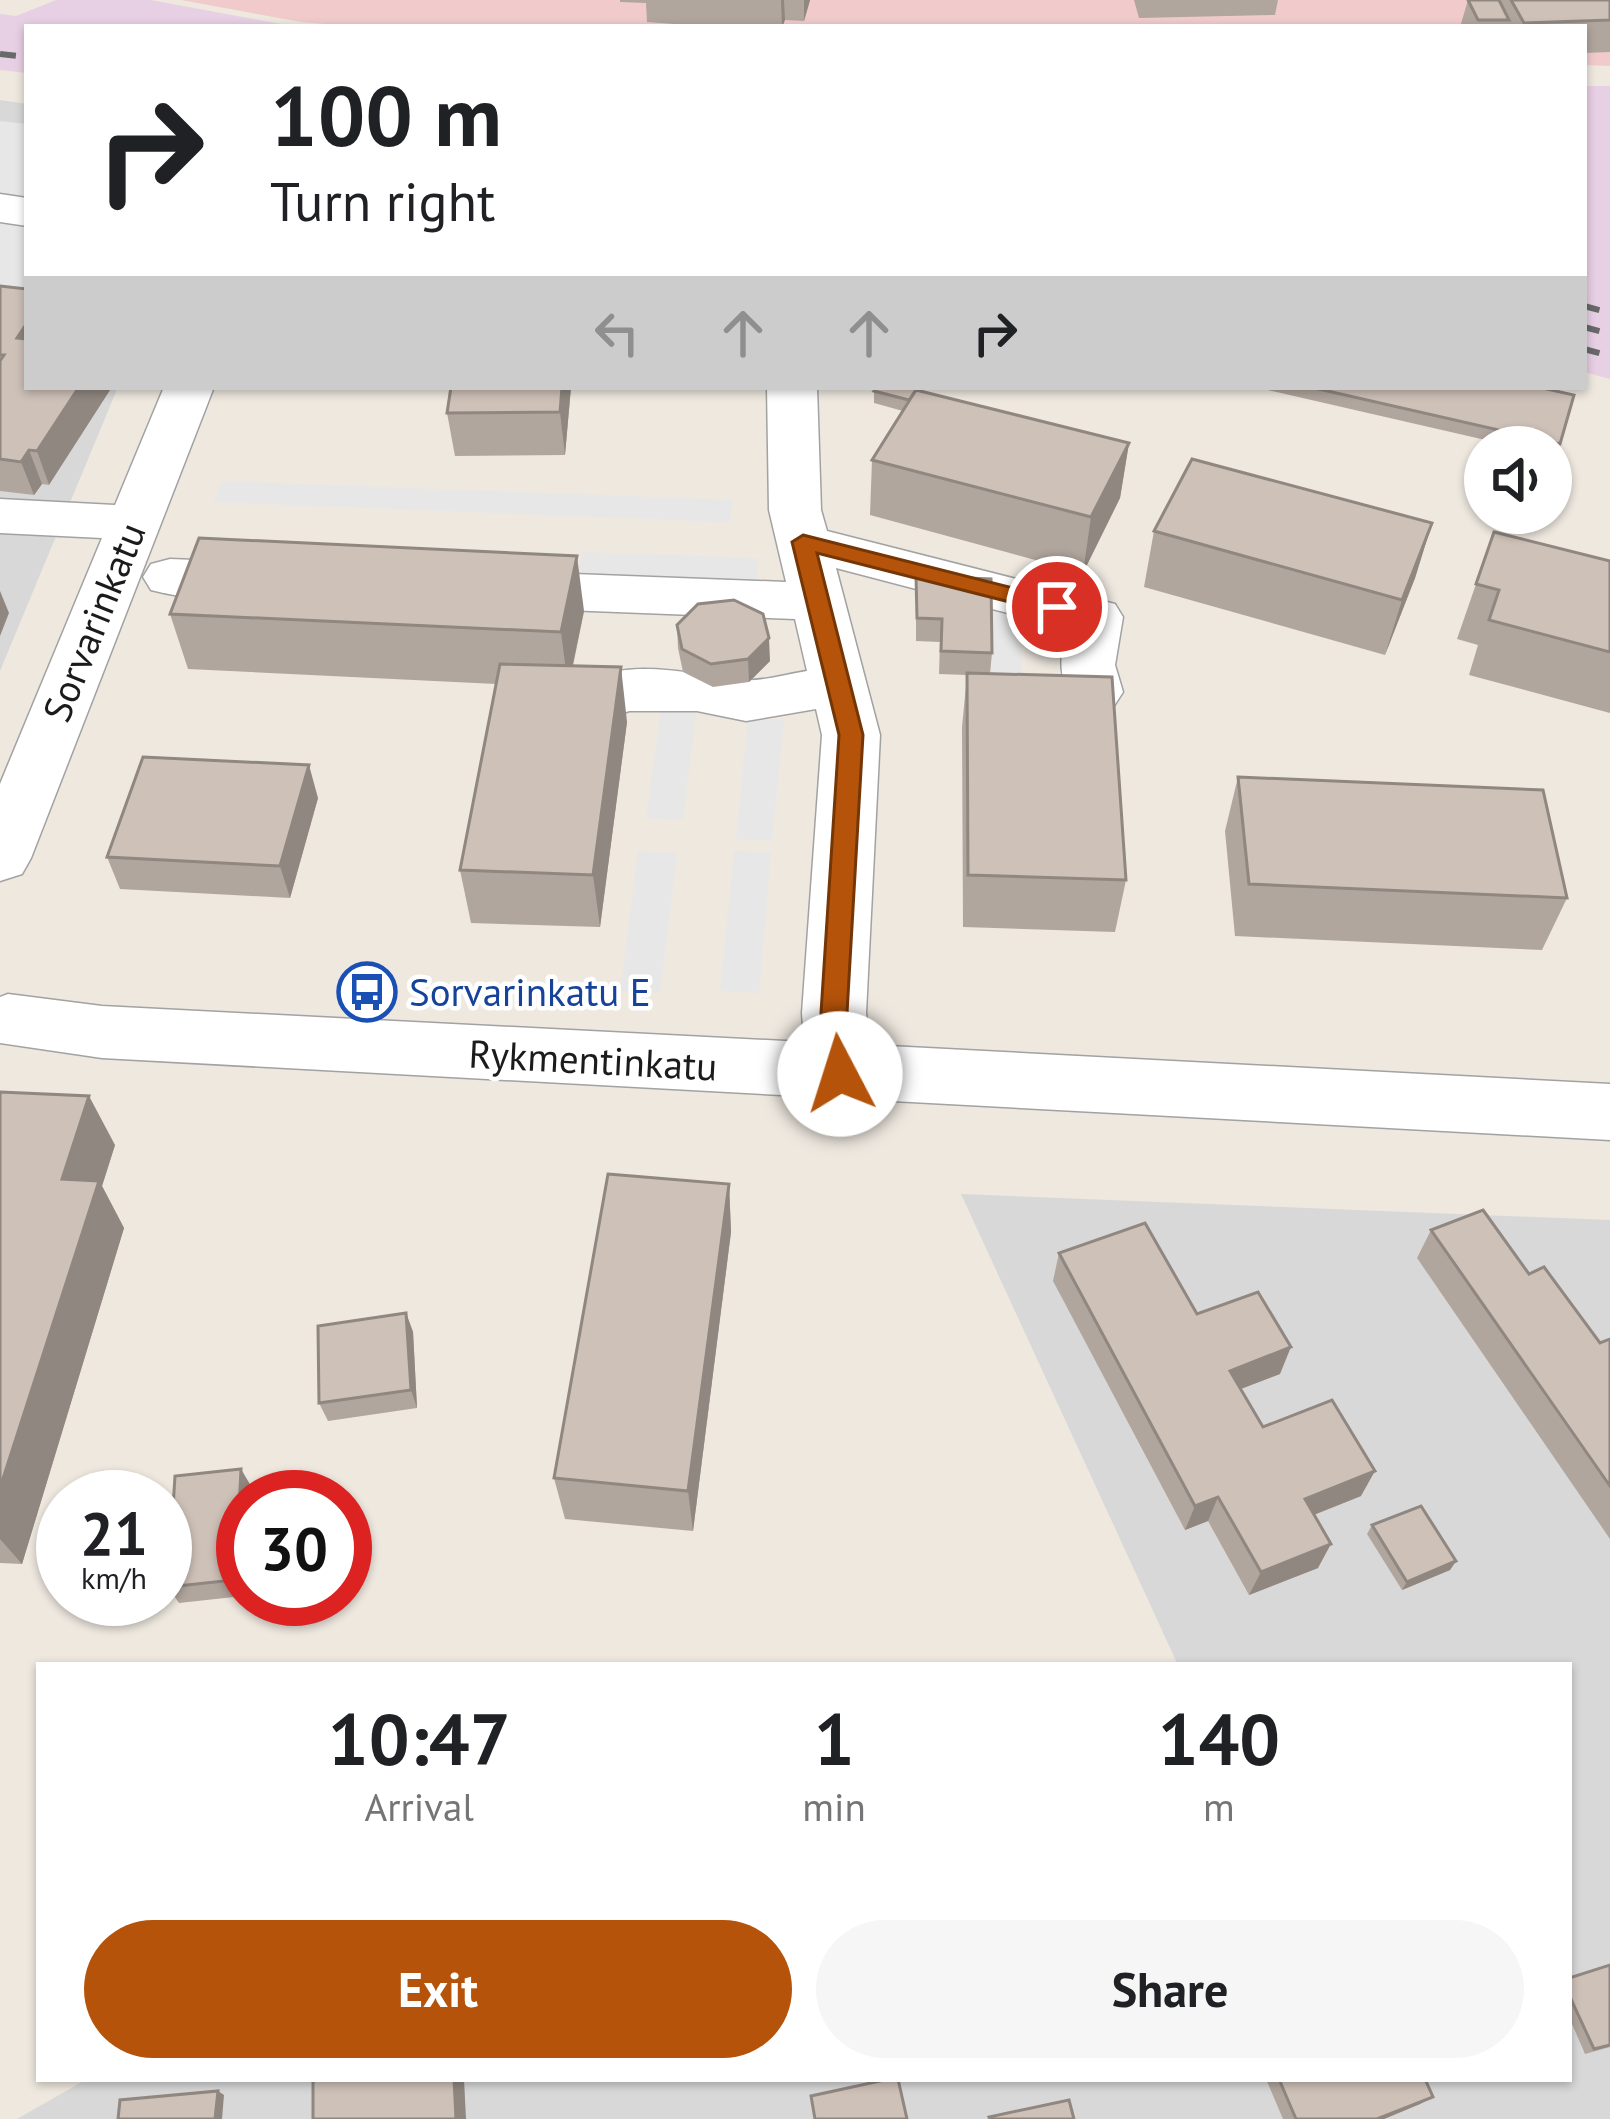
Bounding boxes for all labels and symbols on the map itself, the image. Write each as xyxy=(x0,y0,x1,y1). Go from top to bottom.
street label: Sorvarinkatu xyxy=(30,515,157,729)
pin xyxy=(1006,556,1108,658)
bus stop icon: Sorvarinkatu E xyxy=(336,961,398,1023)
place label: Sorvarinkatu E xyxy=(409,966,651,1017)
position arrow xyxy=(777,1011,903,1137)
street label: Rykmentinkatu xyxy=(467,1028,719,1091)
speed limit sign: 30 xyxy=(216,1470,372,1626)

